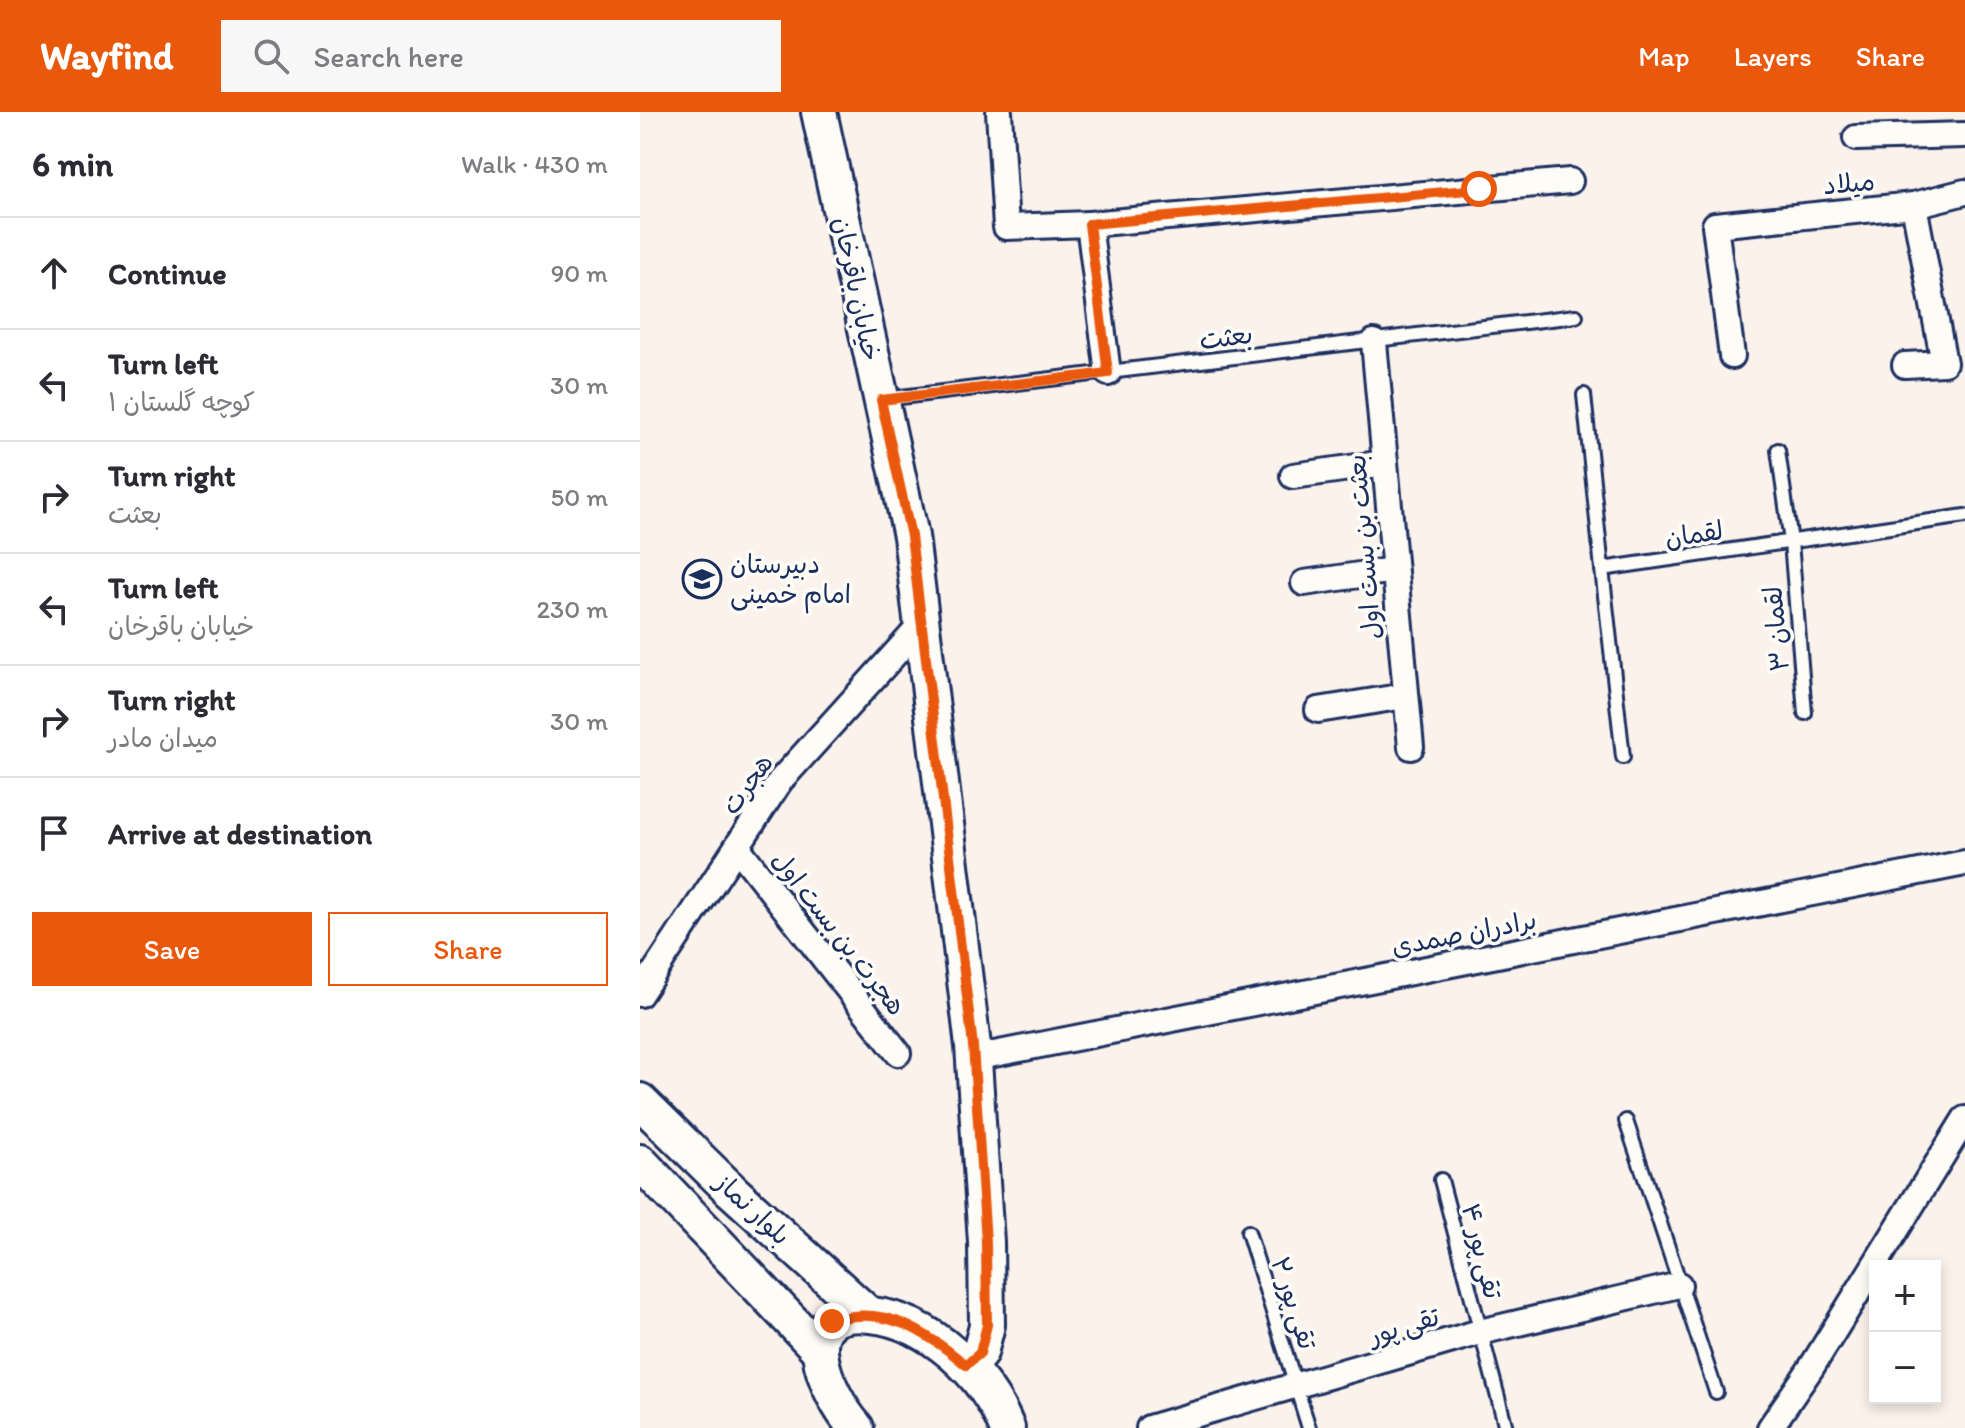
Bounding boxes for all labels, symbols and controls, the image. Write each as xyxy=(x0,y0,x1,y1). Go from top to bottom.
search box xyxy=(221,20,781,92)
text: Wayfind xyxy=(40,33,173,79)
icon: search xyxy=(249,34,293,78)
text: Search here xyxy=(313,38,464,75)
text: Map xyxy=(1638,39,1690,73)
text: Layers xyxy=(1734,39,1812,73)
text: Share xyxy=(1856,39,1925,73)
text: 6 min xyxy=(32,144,113,185)
text: Walk · 430 m xyxy=(461,148,608,180)
street label: میلاد xyxy=(1822,165,1876,201)
route start xyxy=(1461,171,1497,207)
street label: خیابان باقرخان xyxy=(826,214,888,364)
icon: ahead xyxy=(32,251,76,295)
text: Continue xyxy=(108,255,227,292)
text: 90 m xyxy=(551,257,608,289)
street label: بعثت xyxy=(1197,318,1255,356)
text: Turn left xyxy=(108,345,219,382)
icon: left xyxy=(32,363,76,407)
text: 30 m xyxy=(550,369,608,401)
text: کوچه گلستان ۱ xyxy=(108,386,255,418)
street label: بعثت بن بست اول xyxy=(1340,453,1388,641)
text: Turn right xyxy=(108,457,236,494)
icon: right xyxy=(32,475,76,519)
text: 50 m xyxy=(551,481,608,513)
text: بعثت xyxy=(108,498,162,530)
street label: لقمان xyxy=(1663,514,1725,554)
place label: دبیرستان امام خمینی xyxy=(730,548,851,614)
school or university icon: دبیرستان امام خمینی xyxy=(681,558,723,600)
text: Turn left xyxy=(108,569,219,606)
street label: لقمان ۳ xyxy=(1756,585,1796,673)
icon: left xyxy=(32,587,76,631)
text: 230 m xyxy=(536,593,608,625)
text: خیابان باقرخان xyxy=(108,610,254,642)
text: Turn right xyxy=(108,681,236,718)
icon: right xyxy=(32,699,76,743)
text: 30 m xyxy=(550,705,608,737)
text: میدان مادر xyxy=(108,722,218,754)
street label: هجرت xyxy=(714,747,780,821)
icon: arrive xyxy=(32,811,76,855)
text: Arrive at destination xyxy=(108,815,372,852)
street label: هجرت بن بست اول xyxy=(765,845,913,1021)
street label: برادران صمدی xyxy=(1389,903,1539,963)
button: Save xyxy=(32,912,312,986)
button: Share xyxy=(328,912,608,986)
street label: بلوار نماز xyxy=(707,1165,797,1252)
street label: تقی پور ۴ xyxy=(1454,1200,1509,1303)
street label: تقی پور ۲ xyxy=(1263,1253,1324,1354)
map controls xyxy=(1869,1260,1941,1404)
button: + xyxy=(1869,1260,1941,1332)
street label: تقی پور xyxy=(1363,1300,1444,1353)
route end xyxy=(814,1303,850,1339)
button: − xyxy=(1869,1332,1941,1404)

